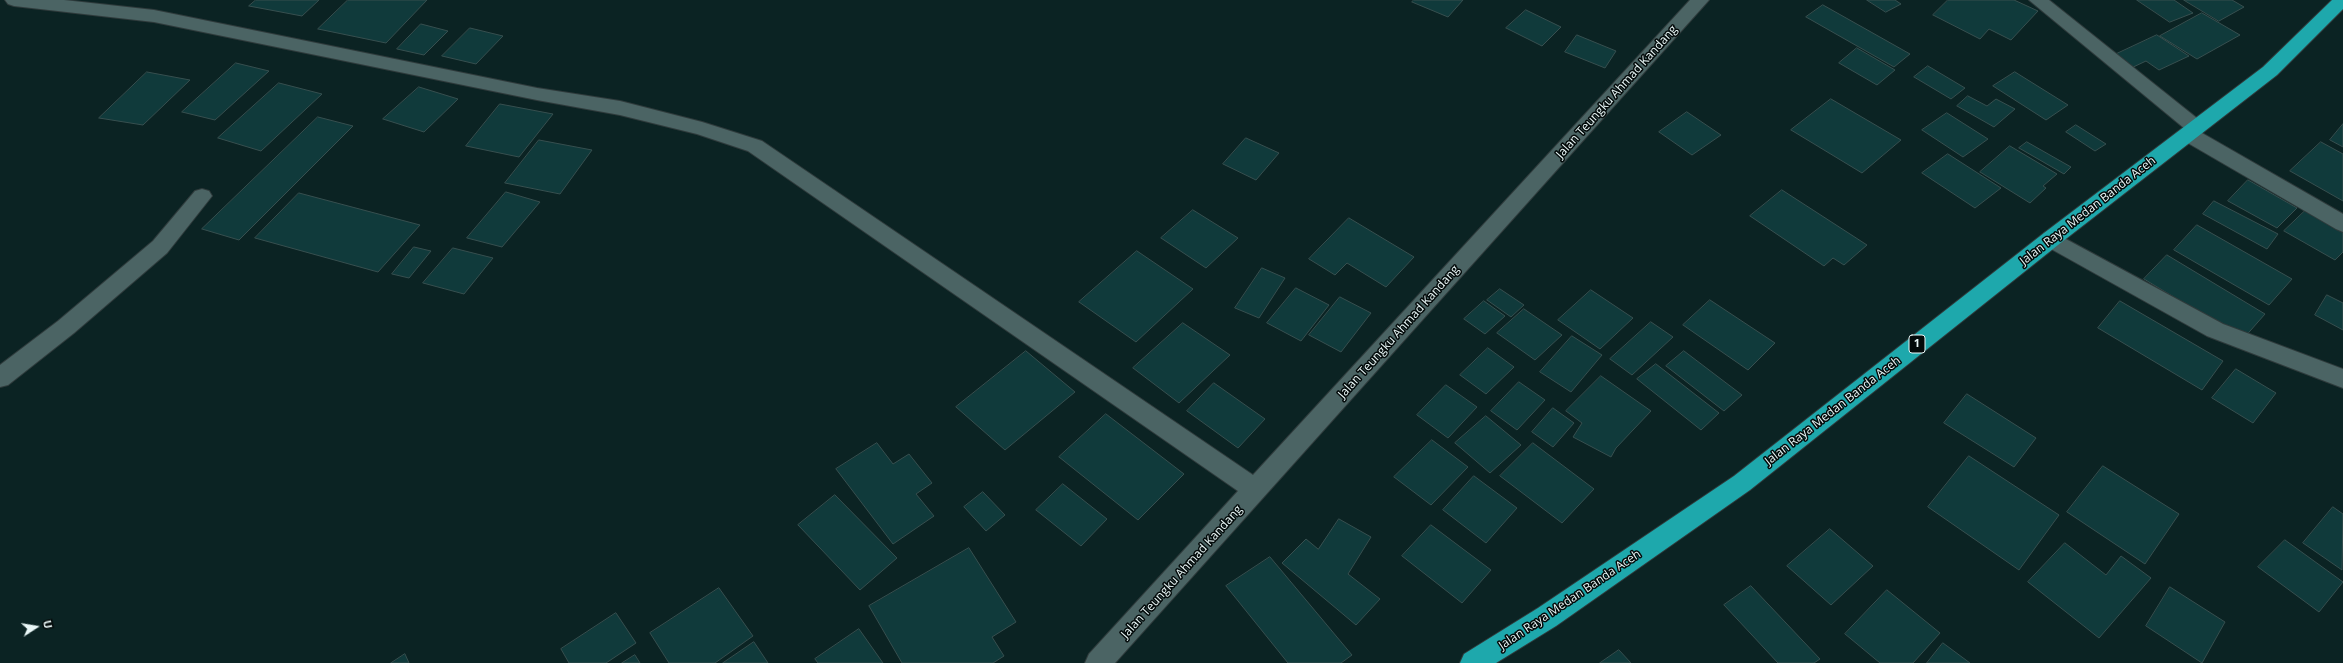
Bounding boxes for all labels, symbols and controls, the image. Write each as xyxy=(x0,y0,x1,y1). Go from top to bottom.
street label: Jalan Teungku Ahmad Kandang xyxy=(1553,23,1681,161)
street label: Jalan Raya Medan Banda Aceh xyxy=(2017,154,2159,268)
street label: Jalan Teungku Ahmad Kandang xyxy=(1335,263,1463,401)
road number: 1 xyxy=(1909,335,1925,353)
street label: Jalan Raya Medan Banda Aceh xyxy=(1762,354,1904,468)
street label: Jalan Teungku Ahmad Kandang xyxy=(1118,503,1246,641)
street label: Jalan Raya Medan Banda Aceh xyxy=(1496,547,1644,653)
north arrow xyxy=(16,607,56,647)
text: U xyxy=(40,619,56,630)

